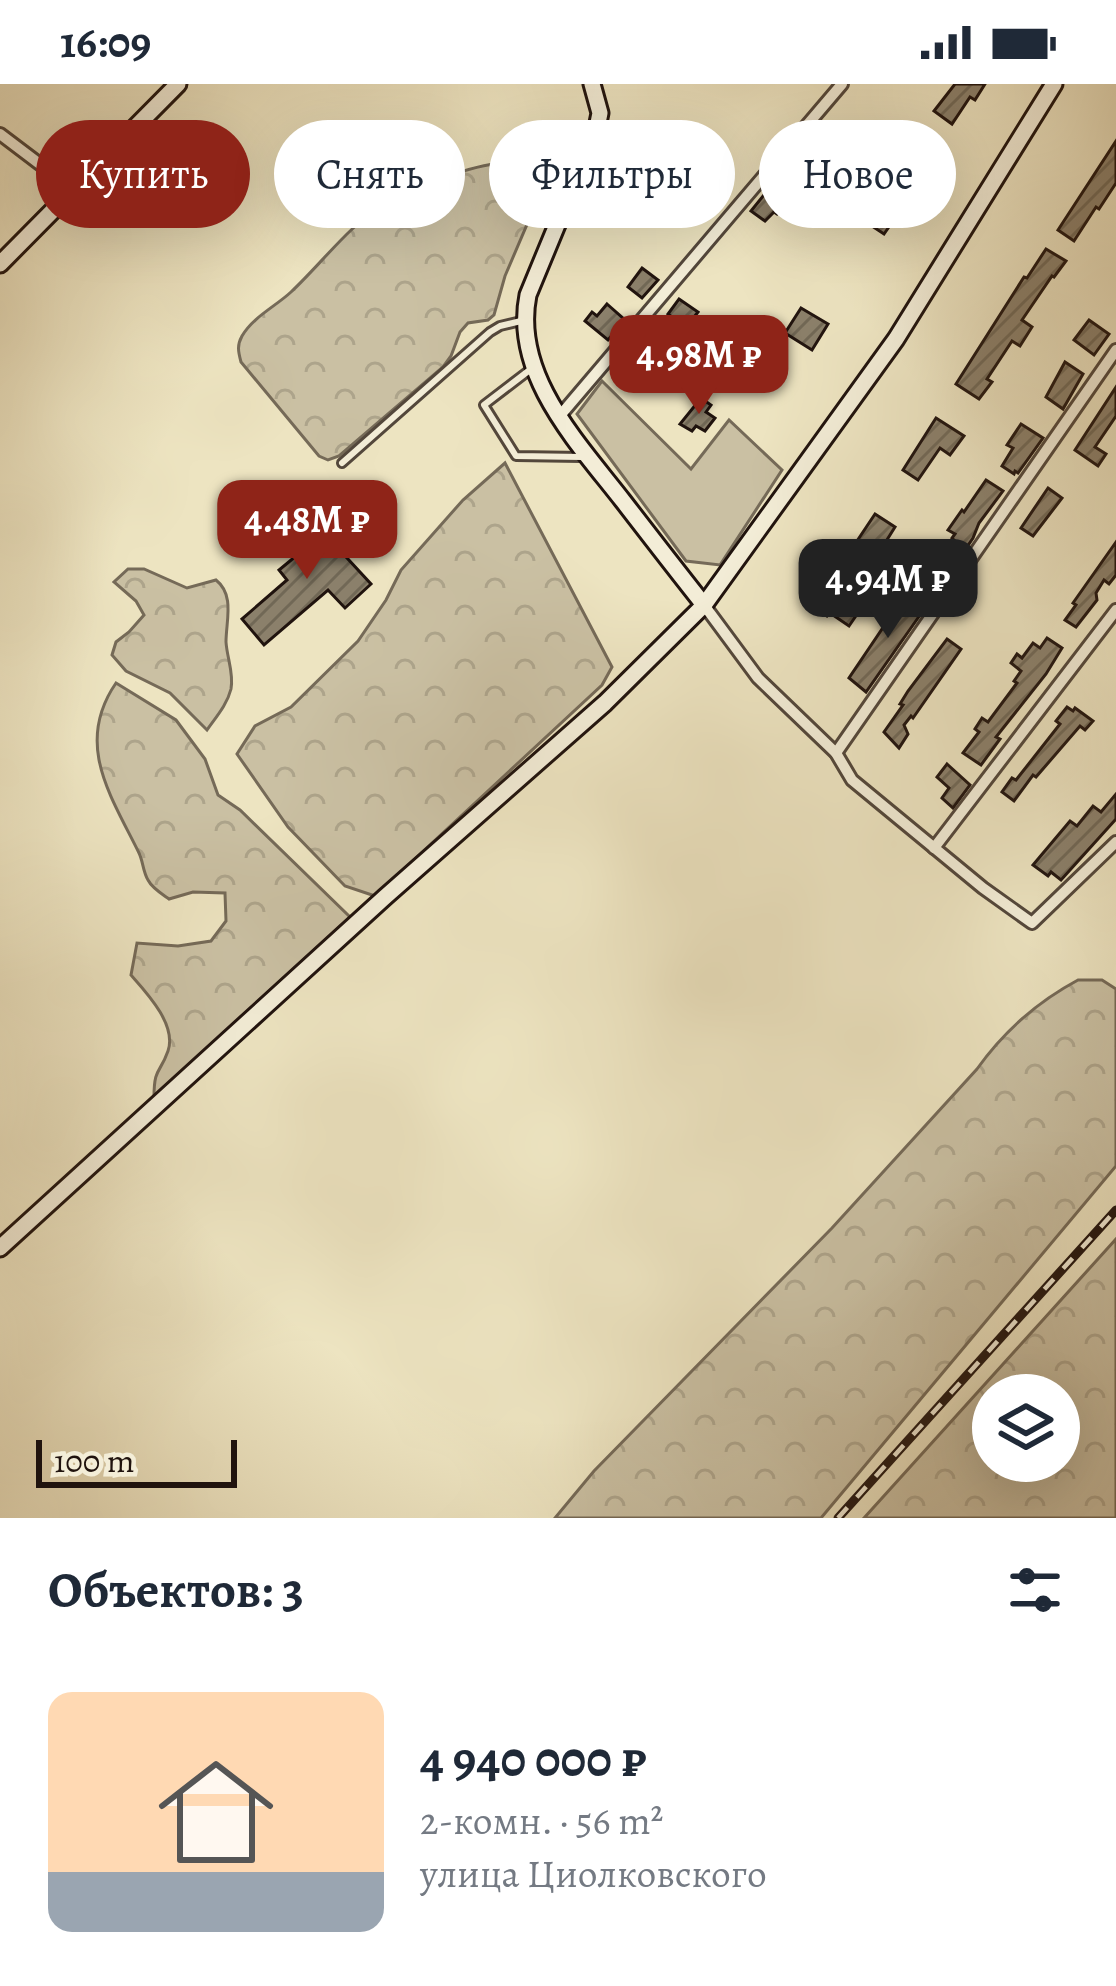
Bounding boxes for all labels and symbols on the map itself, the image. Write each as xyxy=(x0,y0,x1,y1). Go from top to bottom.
pin: 4.98M ₽ xyxy=(588,315,810,417)
pin: 4.48M ₽ xyxy=(196,480,418,582)
pin: 4.94M ₽ xyxy=(777,539,999,641)
scale bar xyxy=(36,1434,237,1487)

